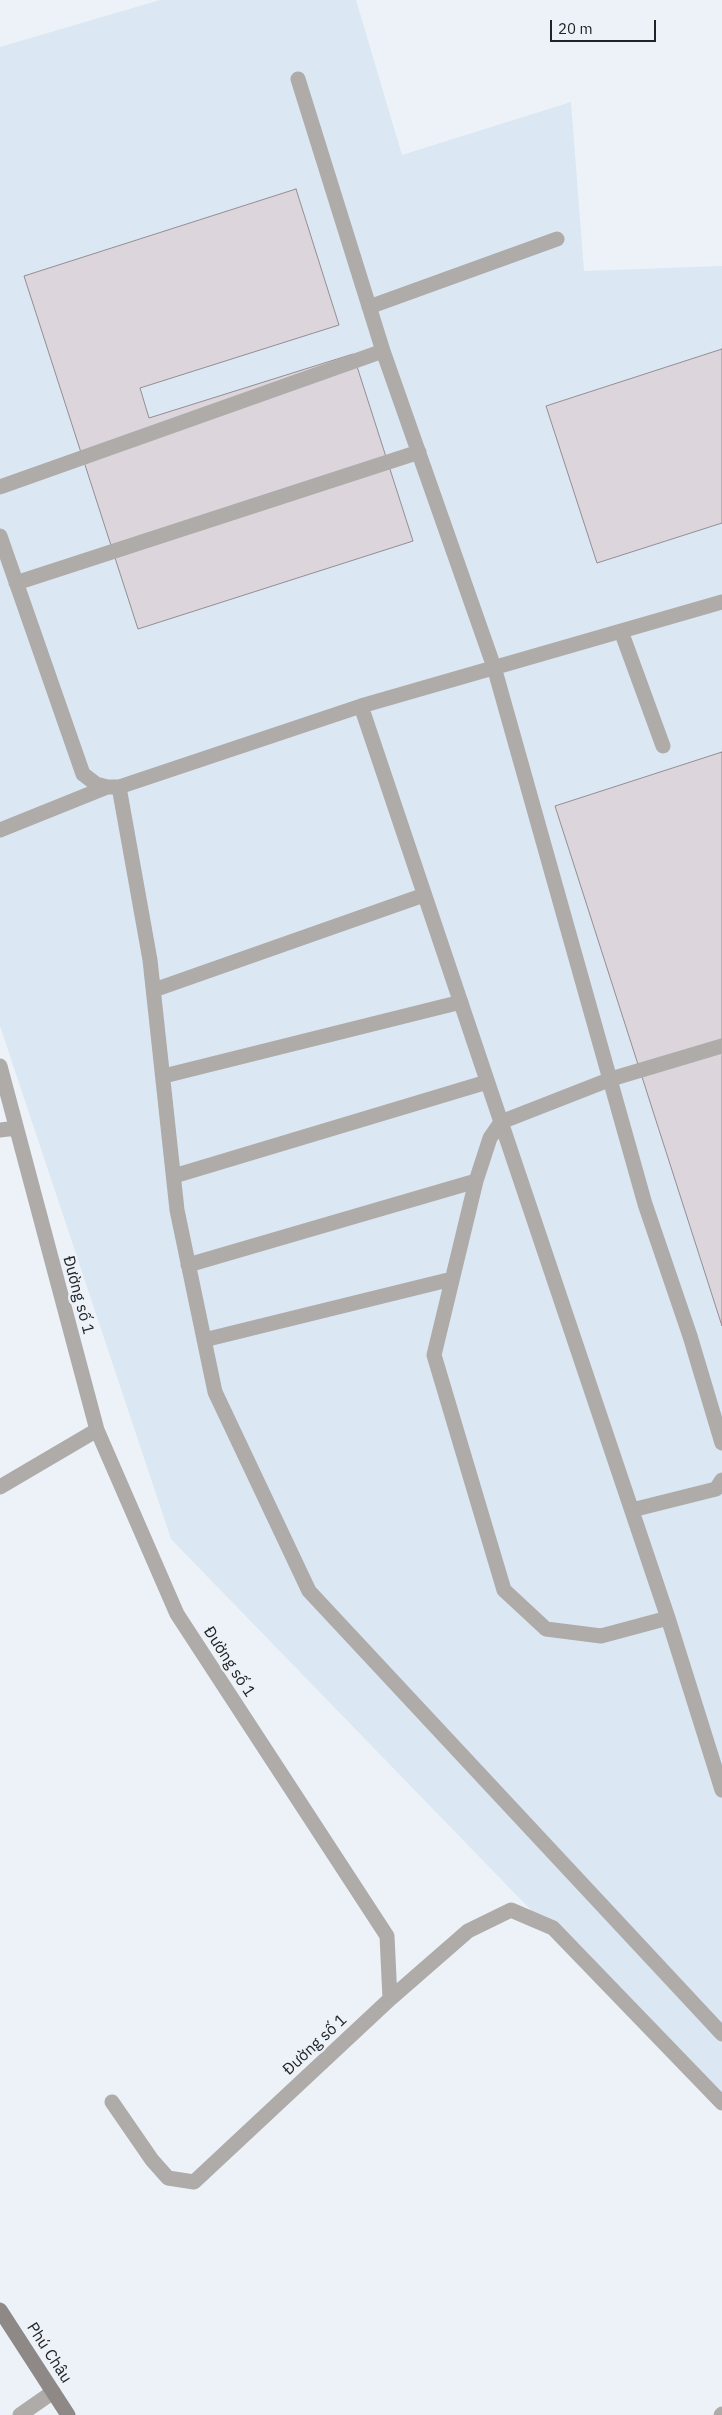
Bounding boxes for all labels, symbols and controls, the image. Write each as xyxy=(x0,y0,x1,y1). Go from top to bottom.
scale bar xyxy=(552,10,658,42)
text: 20 m xyxy=(558,19,593,38)
street label: Đường số 1 xyxy=(58,1254,98,1336)
street label: Đường số 1 xyxy=(199,1623,259,1701)
street label: Đường số 1 xyxy=(279,2011,351,2079)
street label: Phú Châu xyxy=(22,2319,76,2387)

